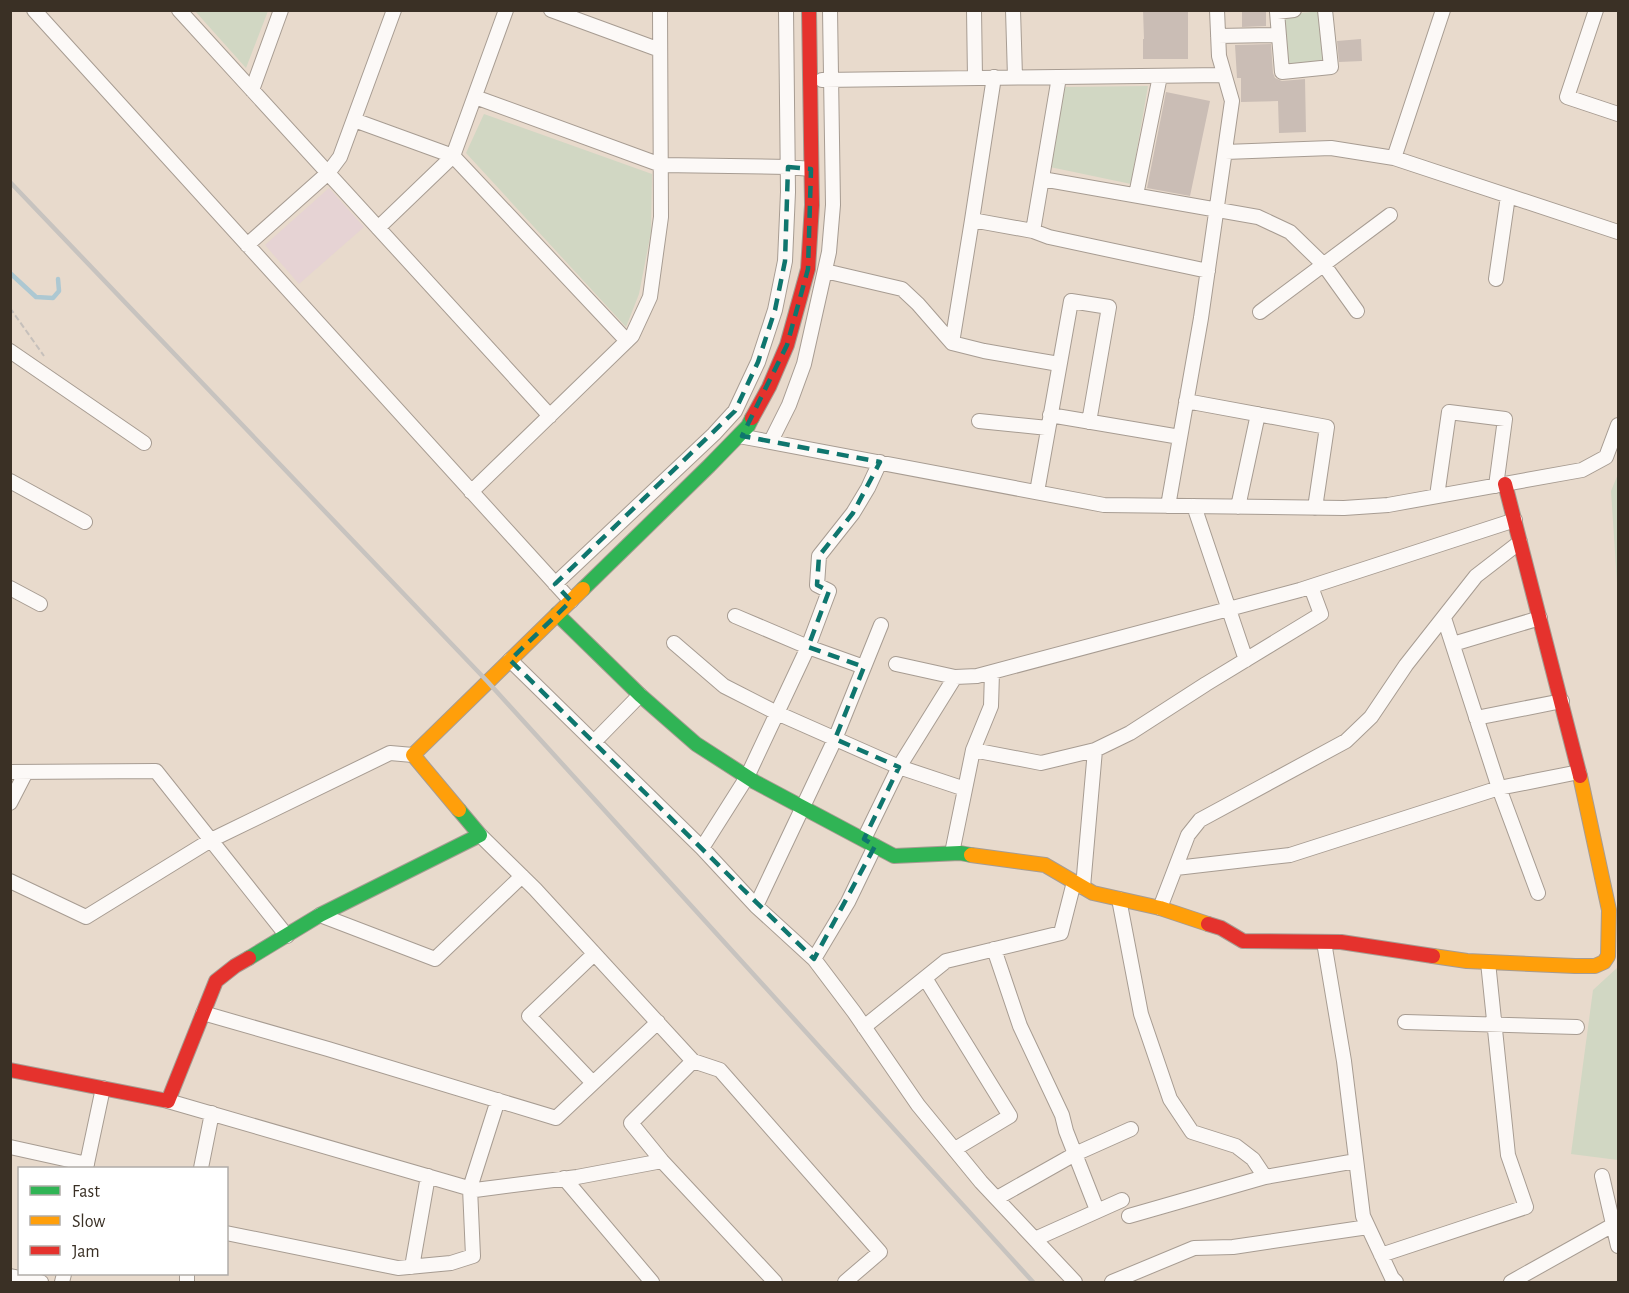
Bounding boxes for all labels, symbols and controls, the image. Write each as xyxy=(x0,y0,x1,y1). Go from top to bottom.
legend xyxy=(18,1167,228,1275)
text: Fast xyxy=(72,1183,100,1201)
text: Slow xyxy=(72,1213,105,1231)
text: Jam xyxy=(72,1243,100,1261)

